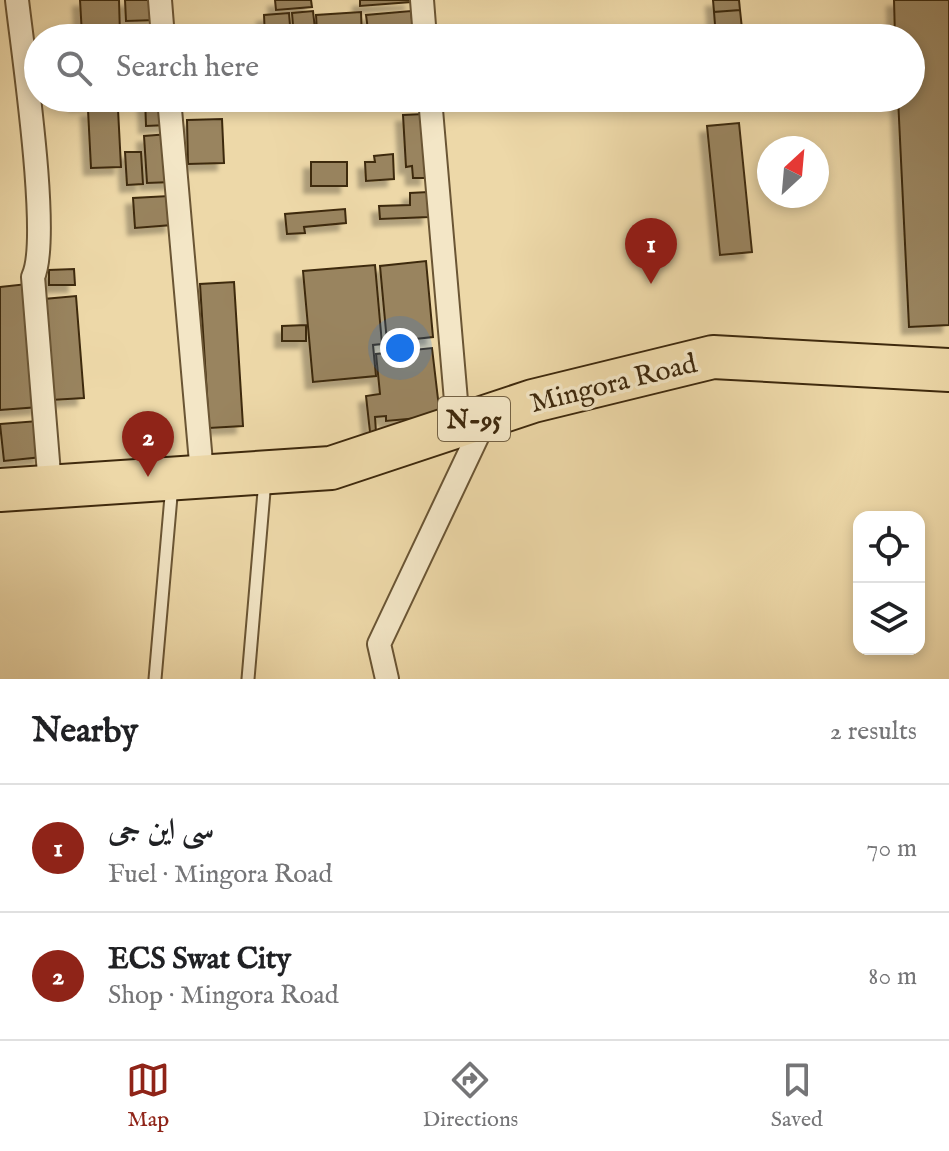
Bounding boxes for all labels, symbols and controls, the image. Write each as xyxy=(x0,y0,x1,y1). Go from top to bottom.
search box xyxy=(24,24,925,112)
icon: search xyxy=(52,46,96,90)
text: Search here xyxy=(116,49,259,87)
north arrow xyxy=(757,136,829,208)
pin: 1 xyxy=(625,218,677,284)
your location xyxy=(380,328,420,368)
street label: Mingora Road xyxy=(527,347,701,422)
road number: N-95 xyxy=(438,397,510,441)
pin: 2 xyxy=(122,411,174,477)
map controls xyxy=(853,511,925,655)
button: locate xyxy=(853,511,925,583)
button: layers xyxy=(853,583,925,655)
text: Nearby xyxy=(32,710,138,753)
text: 2 results xyxy=(830,715,917,748)
text: سی این جی xyxy=(108,812,214,850)
text: 1 xyxy=(53,832,63,865)
text: 70 m xyxy=(866,832,917,865)
text: Fuel · Mingora Road xyxy=(108,858,332,891)
text: ECS Swat City xyxy=(108,941,291,979)
text: 2 xyxy=(52,960,64,993)
text: 80 m xyxy=(868,960,917,993)
text: Shop · Mingora Road xyxy=(108,979,339,1012)
tab: Map xyxy=(126,1058,170,1134)
tab: Directions xyxy=(423,1058,518,1134)
tab: Saved xyxy=(771,1058,823,1134)

